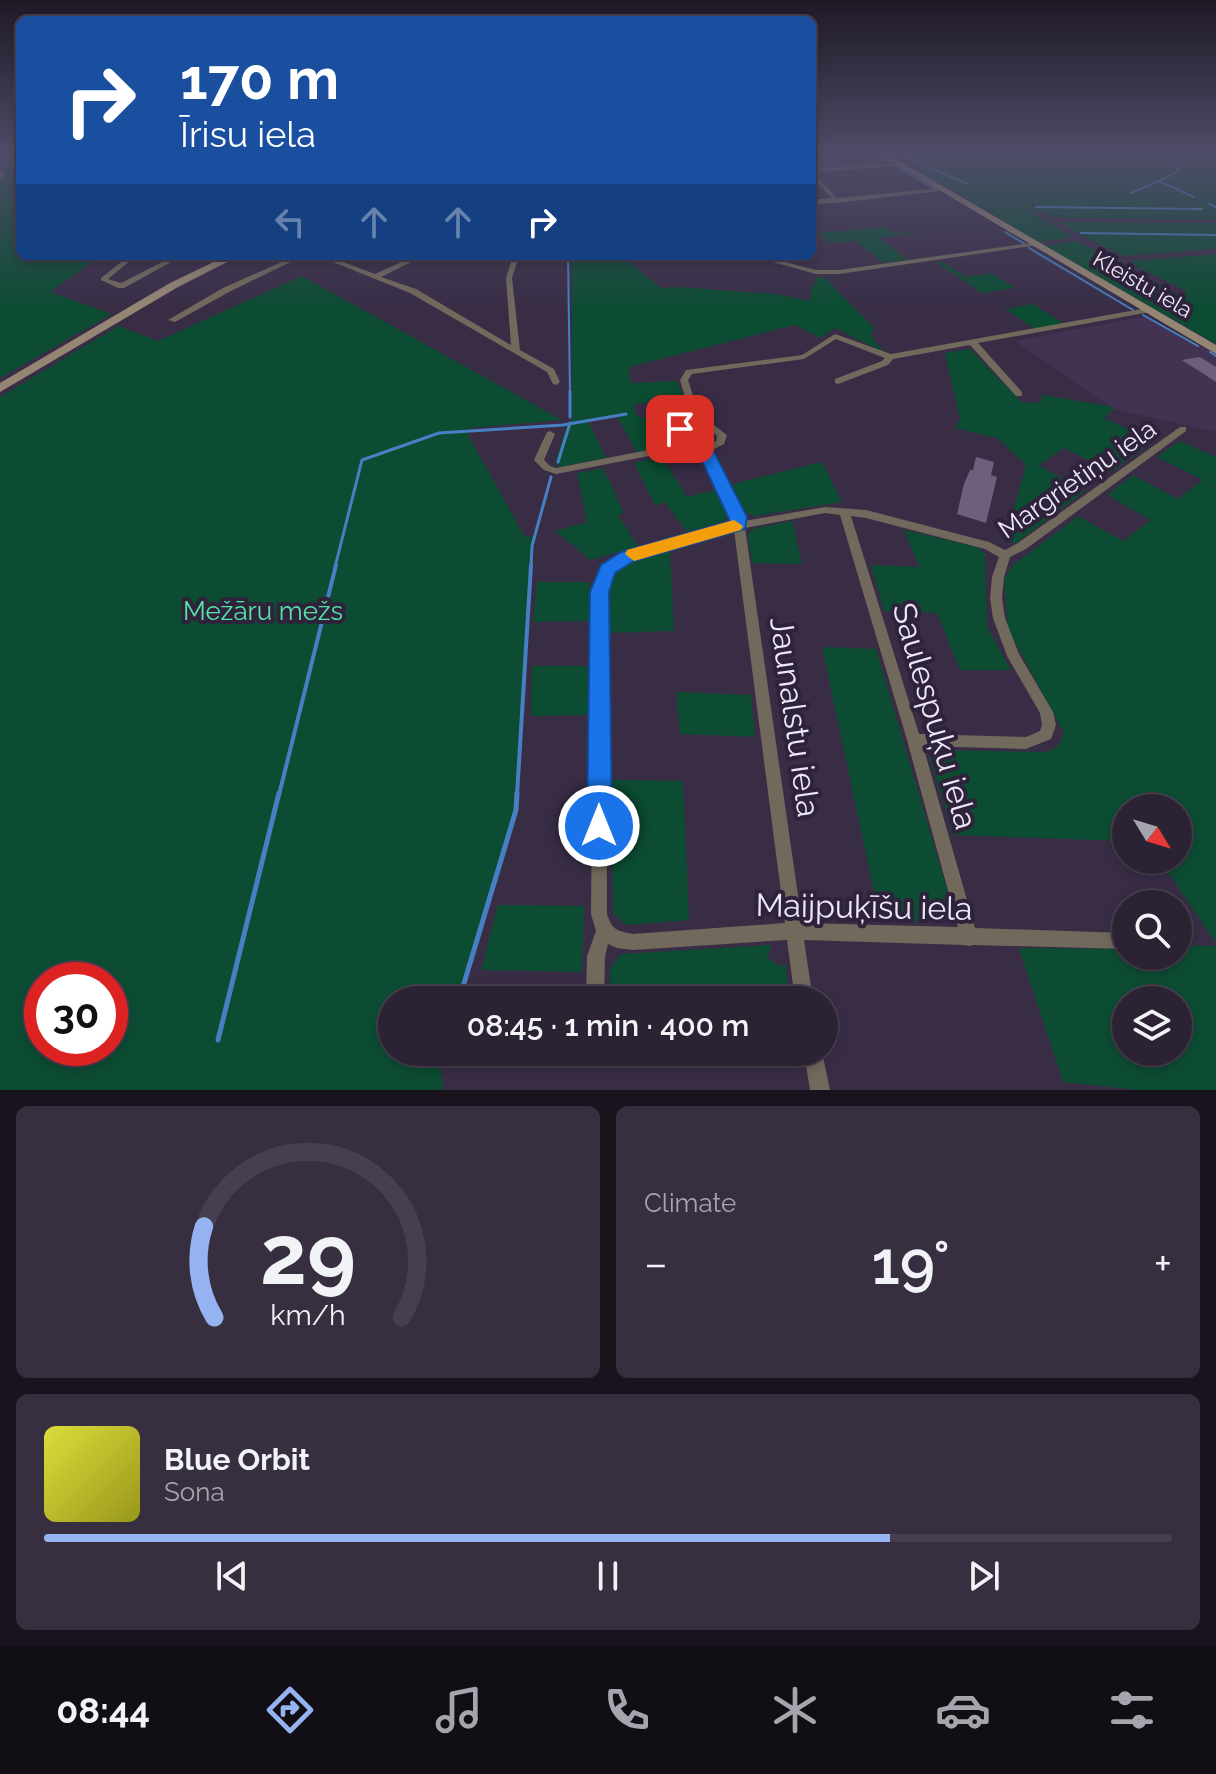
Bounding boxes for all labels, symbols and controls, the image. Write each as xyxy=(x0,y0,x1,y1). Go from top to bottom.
text: 170 m xyxy=(180,46,339,112)
icon: right xyxy=(48,48,152,152)
text: Īrisu iela xyxy=(180,113,316,155)
icon: left xyxy=(268,200,312,244)
icon: ahead xyxy=(352,200,396,244)
icon: ahead xyxy=(436,200,480,244)
icon: right xyxy=(520,200,564,244)
street label: Kleistu iela xyxy=(1089,245,1197,323)
pin xyxy=(646,395,714,463)
icon: arrive xyxy=(658,407,702,451)
street label: Margrietiņu iela xyxy=(992,414,1162,544)
park label: Mežāru mežs xyxy=(183,596,343,626)
street label: Saulespuķu iela xyxy=(886,598,985,833)
street label: Jaunalstu iela xyxy=(763,615,828,819)
position arrow xyxy=(557,784,641,868)
north arrow xyxy=(1112,794,1192,874)
map controls xyxy=(1112,794,1192,1066)
street label: Maijpuķīšu iela xyxy=(755,886,973,927)
button: search xyxy=(1112,890,1192,970)
speed limit sign: 30 xyxy=(24,962,128,1066)
button: layers xyxy=(1112,986,1192,1066)
text: 08:45 · 1 min · 400 m xyxy=(467,1008,749,1043)
text: Climate xyxy=(644,1188,736,1218)
text: 29 xyxy=(260,1206,356,1303)
text: 19° xyxy=(871,1228,950,1298)
text: − xyxy=(644,1238,668,1289)
text: + xyxy=(1154,1238,1172,1289)
text: km/h xyxy=(270,1298,346,1332)
text: Blue Orbit xyxy=(164,1442,310,1477)
text: Sona xyxy=(164,1477,225,1507)
icon: previous xyxy=(210,1554,254,1598)
icon: pause xyxy=(586,1554,630,1598)
icon: next xyxy=(962,1554,1006,1598)
icon: directions xyxy=(262,1682,318,1738)
icon: music xyxy=(431,1682,487,1738)
icon: phone xyxy=(599,1682,655,1738)
icon: climate xyxy=(767,1682,823,1738)
icon: car xyxy=(935,1682,991,1738)
icon: filters xyxy=(1104,1682,1160,1738)
text: 08:44 xyxy=(56,1689,150,1731)

